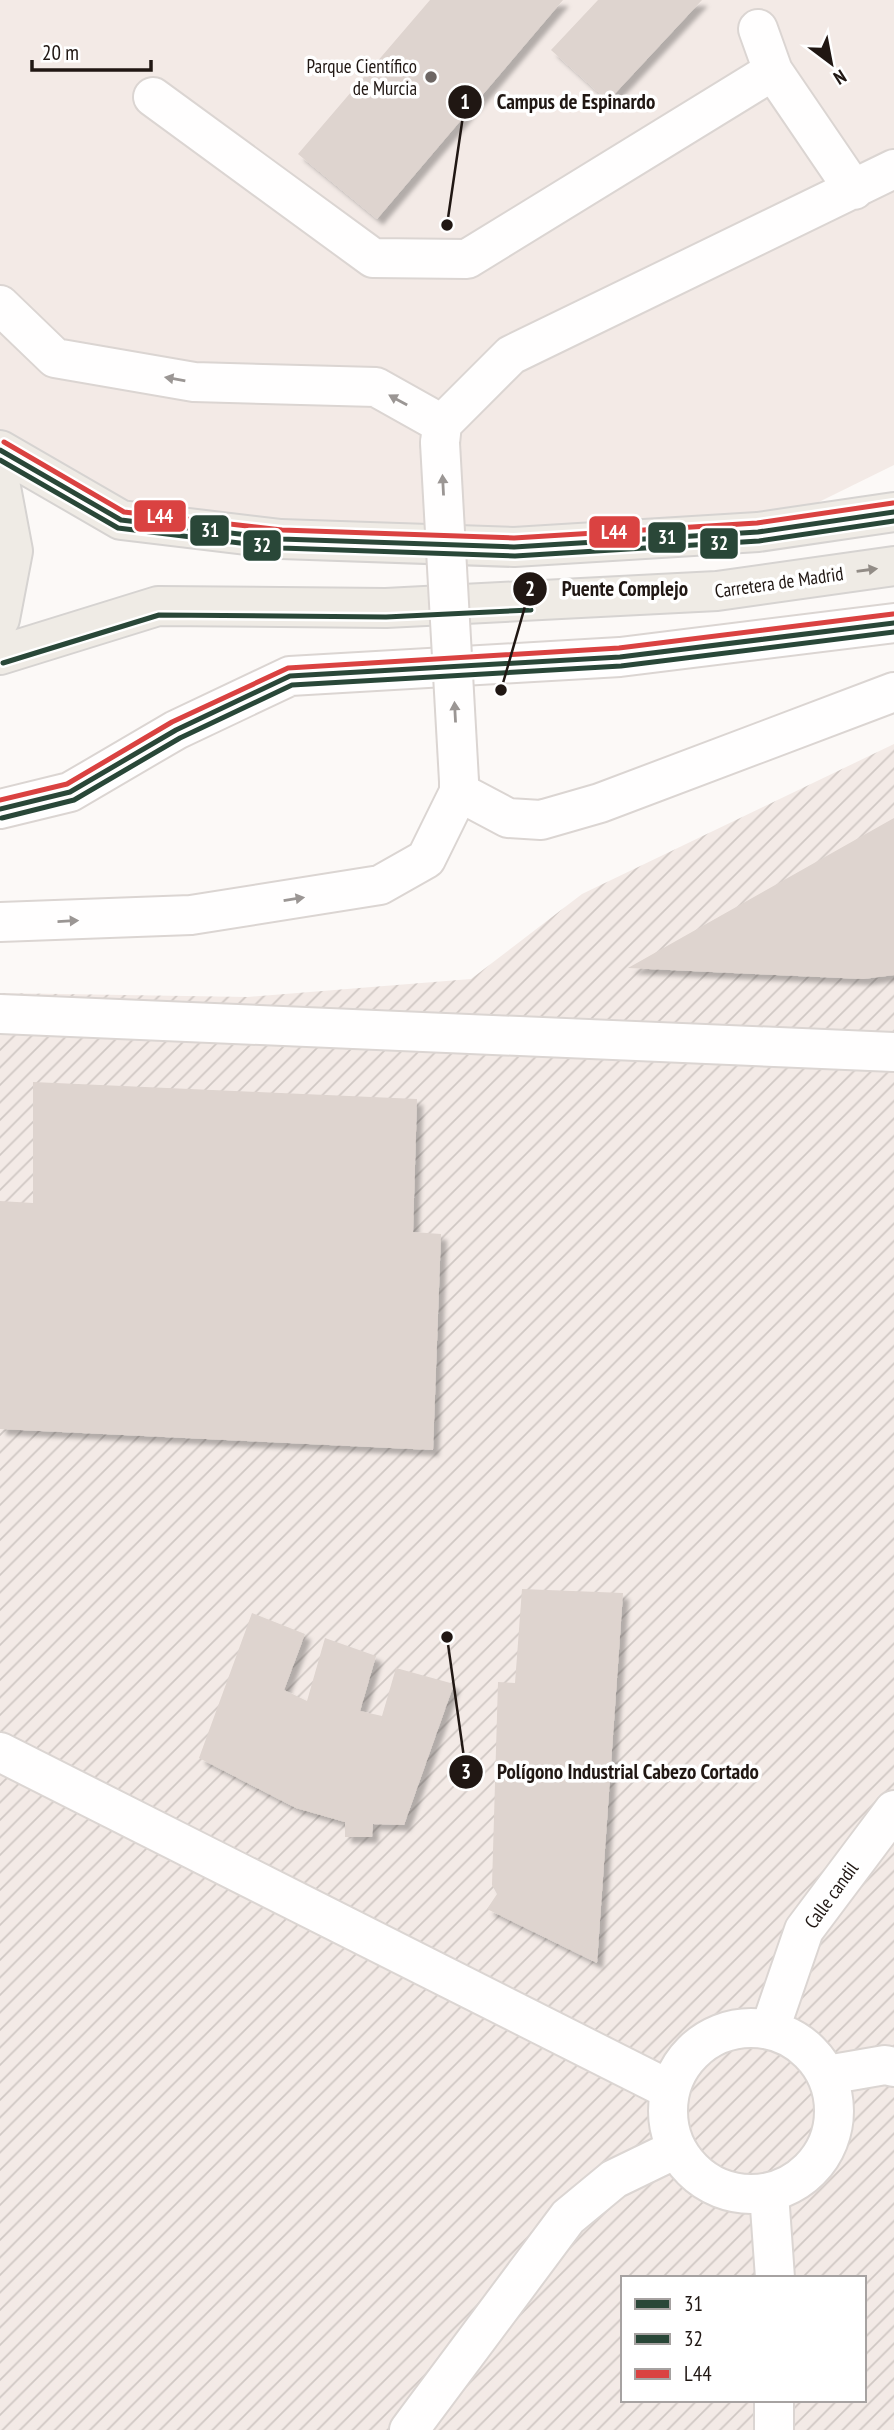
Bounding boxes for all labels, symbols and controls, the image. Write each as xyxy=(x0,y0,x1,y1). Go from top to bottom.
scale bar xyxy=(32,28,150,72)
north arrow xyxy=(796,28,866,98)
text: 20 m xyxy=(42,39,79,66)
place label: Parque Científico de Murcia xyxy=(306,54,417,100)
text: N xyxy=(829,65,851,90)
marker: Parque Científico de Murcia xyxy=(423,69,439,85)
callout: Campus de Espinardo xyxy=(448,81,669,123)
text: 1 xyxy=(460,88,470,115)
text: Campus de Espinardo xyxy=(497,88,655,115)
one-way arrow xyxy=(163,373,185,384)
one-way arrow xyxy=(389,394,408,406)
one-way arrow xyxy=(437,474,448,496)
line badge: L44 xyxy=(133,499,187,533)
text: L44 xyxy=(147,504,173,528)
line badge: 31 xyxy=(189,514,230,547)
line badge: L44 xyxy=(588,515,641,549)
text: 31 xyxy=(201,518,219,542)
text: L44 xyxy=(601,520,627,544)
line badge: 31 xyxy=(647,521,687,554)
text: 31 xyxy=(658,525,676,549)
line badge: 32 xyxy=(699,527,739,560)
line badge: 32 xyxy=(242,529,282,562)
text: 32 xyxy=(710,531,728,555)
text: 32 xyxy=(253,533,271,557)
street label: Carretera de Madrid xyxy=(713,561,845,603)
one-way arrow xyxy=(856,564,878,575)
callout: Puente Complejo xyxy=(513,568,702,610)
text: 2 xyxy=(525,575,535,602)
text: Puente Complejo xyxy=(562,575,688,602)
one-way arrow xyxy=(450,701,461,723)
one-way arrow xyxy=(283,893,305,904)
one-way arrow xyxy=(57,916,79,927)
callout: Polígono Industrial Cabezo Cortado xyxy=(448,1751,774,1793)
text: 3 xyxy=(461,1758,471,1785)
text: Polígono Industrial Cabezo Cortado xyxy=(497,1758,759,1785)
street label: Calle candil xyxy=(799,1857,863,1933)
legend xyxy=(621,2276,866,2402)
text: 31 xyxy=(684,2290,703,2317)
text: 32 xyxy=(684,2325,703,2352)
text: L44 xyxy=(684,2360,712,2387)

